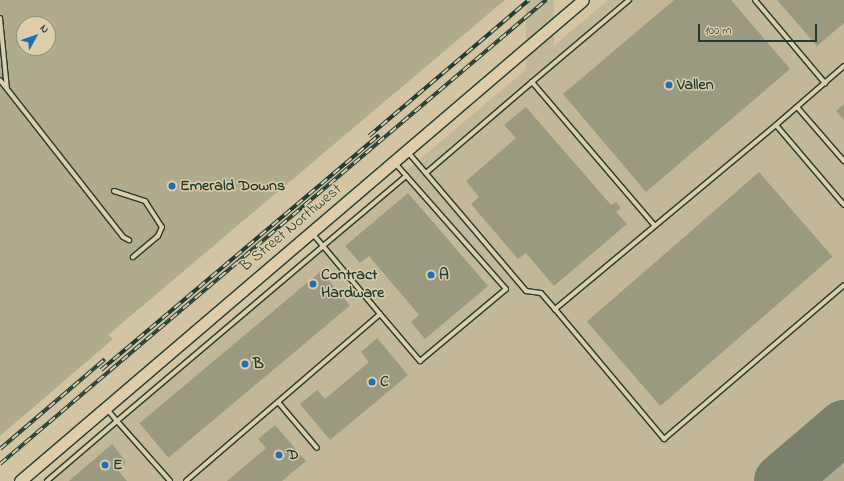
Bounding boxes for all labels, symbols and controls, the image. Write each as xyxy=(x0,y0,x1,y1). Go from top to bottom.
north arrow xyxy=(16,16,56,56)
scale bar xyxy=(700,16,819,42)
text: N xyxy=(36,21,53,37)
text: 100 m xyxy=(705,22,732,40)
place label: Vallen xyxy=(677,75,714,95)
marker: Vallen xyxy=(664,80,674,90)
place label: Emerald Downs xyxy=(180,176,285,196)
street label: B Street Northwest xyxy=(236,180,346,276)
marker: Emerald Downs xyxy=(167,181,177,191)
place label: Contract Hardware xyxy=(321,265,384,303)
place label: A xyxy=(439,265,449,285)
marker: A xyxy=(426,270,436,280)
marker: Contract Hardware xyxy=(308,279,318,289)
place label: B xyxy=(253,354,264,374)
marker: B xyxy=(240,359,250,369)
place label: C xyxy=(380,372,389,392)
marker: C xyxy=(367,377,377,387)
place label: D xyxy=(287,445,299,465)
marker: D xyxy=(274,450,284,460)
place label: E xyxy=(113,455,123,475)
marker: E xyxy=(100,460,110,470)

